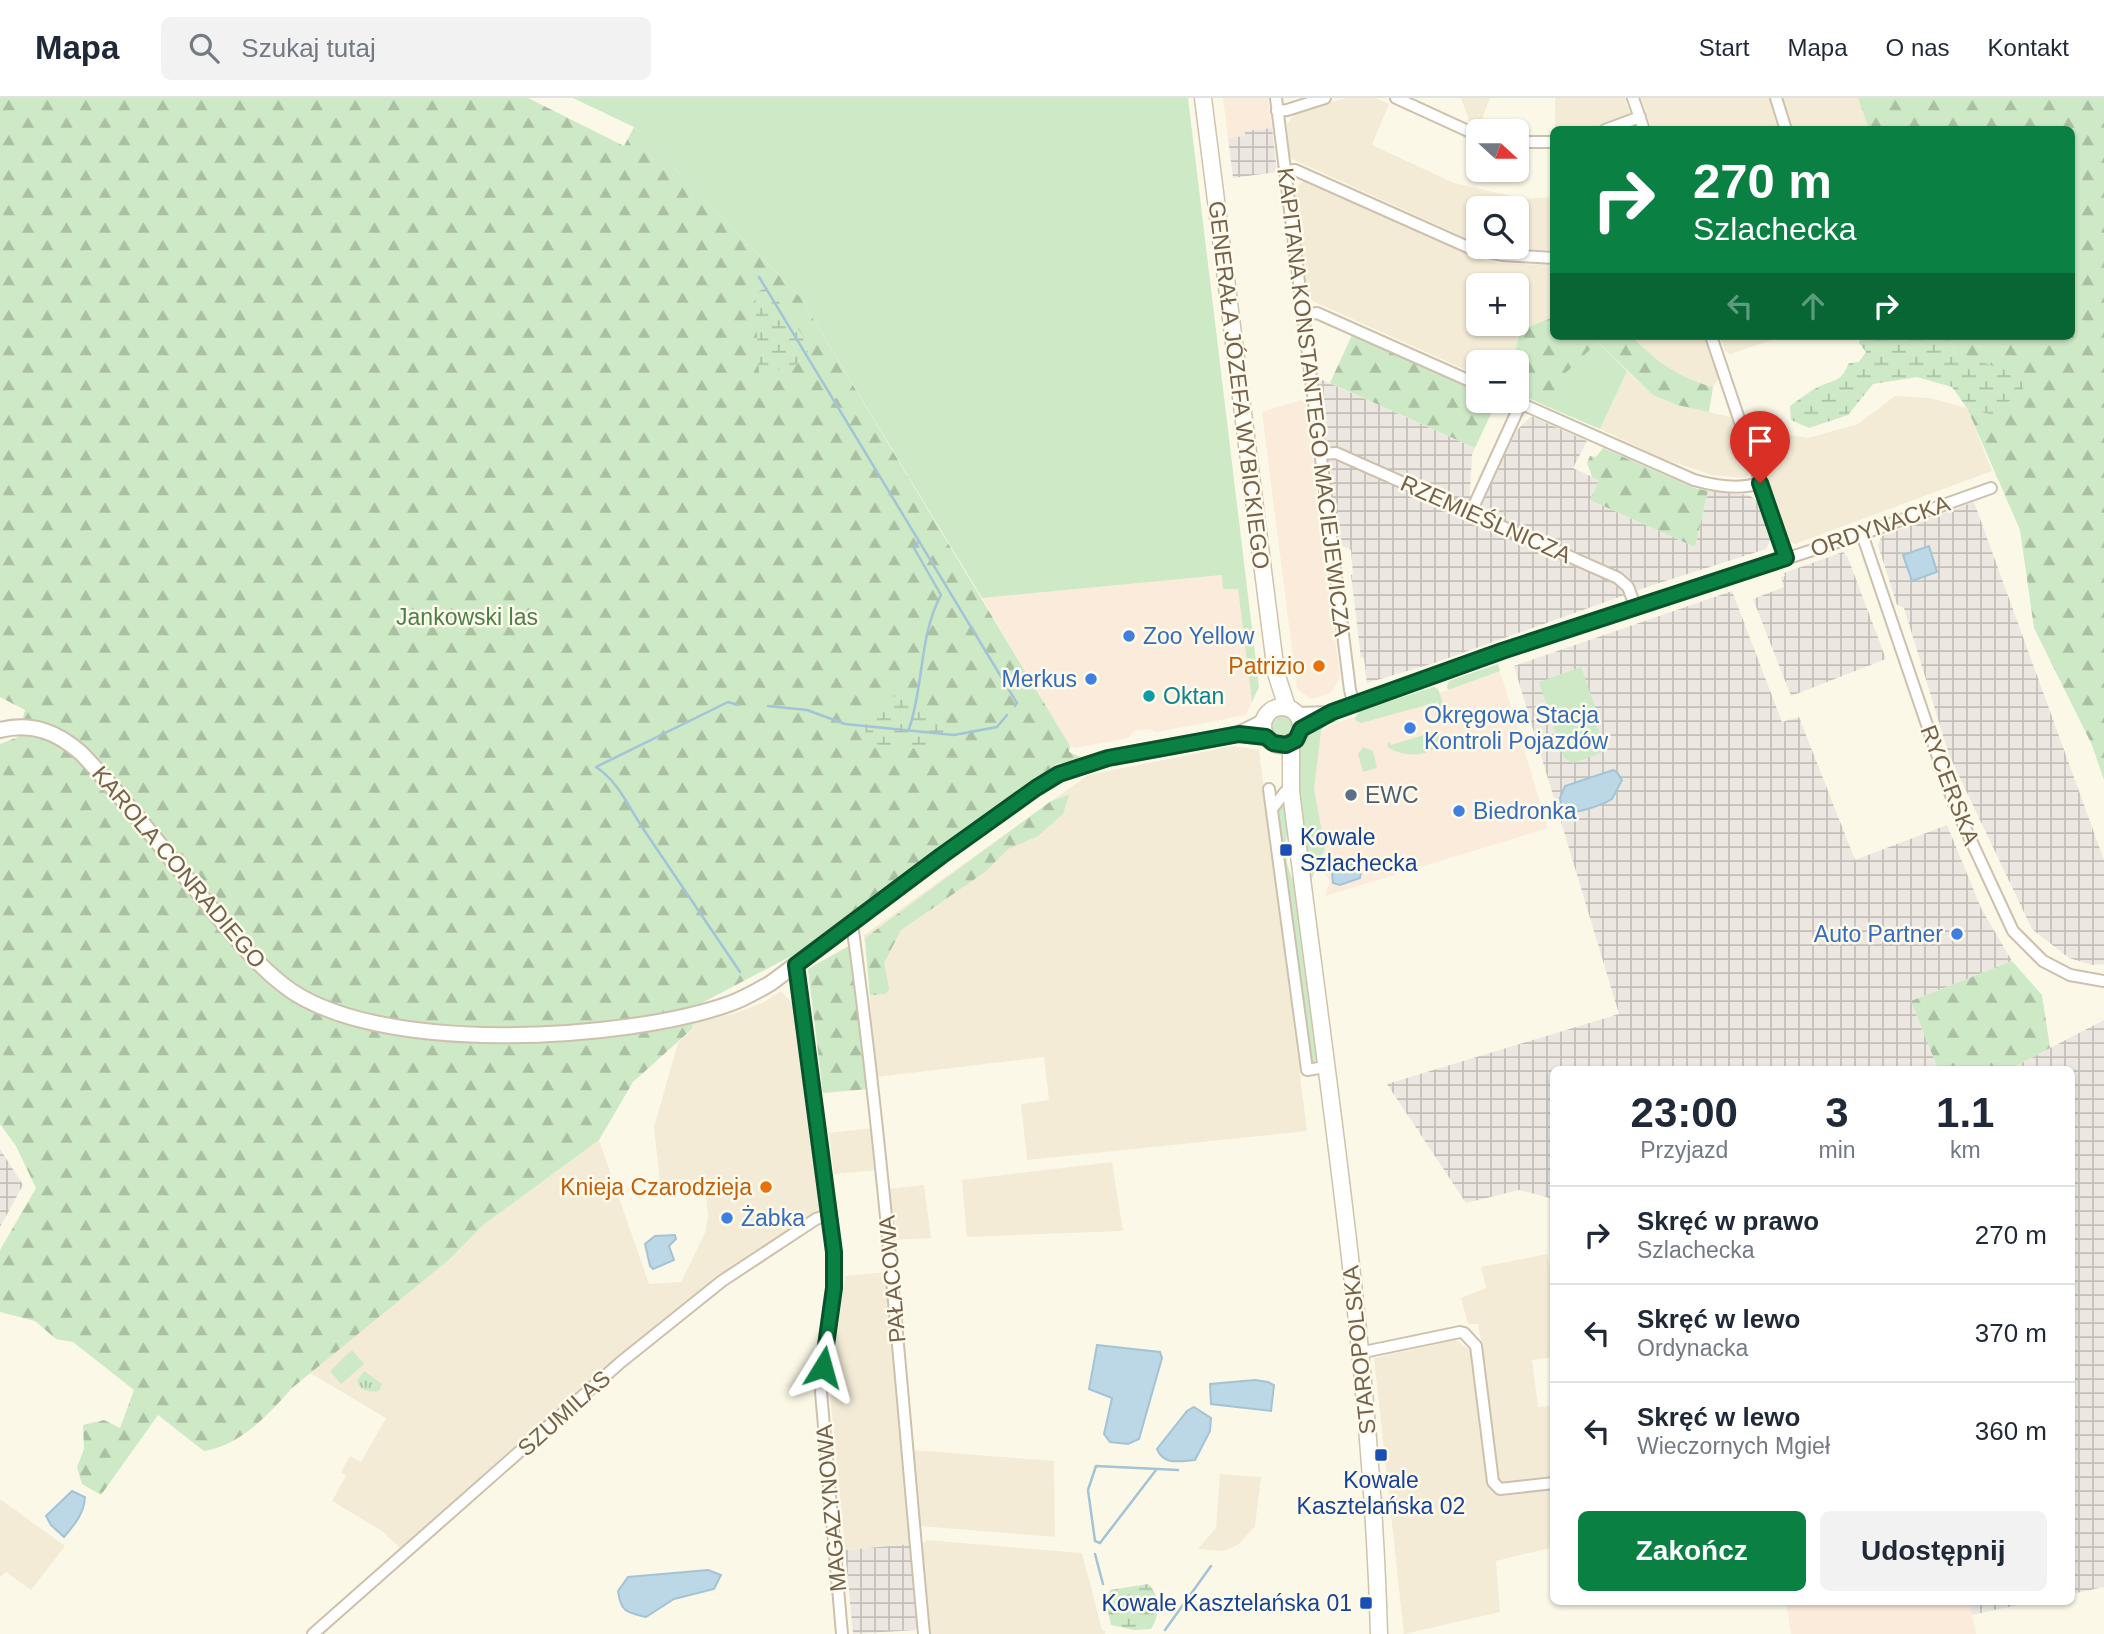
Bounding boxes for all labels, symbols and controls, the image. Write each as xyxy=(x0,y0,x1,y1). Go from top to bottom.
search box xyxy=(161,17,651,80)
text: Mapa xyxy=(35,29,119,66)
icon: search xyxy=(185,29,223,67)
text: Szukaj tutaj xyxy=(241,33,376,63)
text: Start xyxy=(1699,34,1750,61)
text: Mapa xyxy=(1788,34,1848,61)
text: O nas xyxy=(1886,34,1950,61)
text: Kontakt xyxy=(1988,34,2069,61)
north arrow xyxy=(1466,119,1530,182)
map controls xyxy=(1466,119,1529,413)
icon: right xyxy=(1578,154,1669,245)
text: 270 m xyxy=(1693,154,1832,208)
street label: KAPITANA KONSTANTEGO MACIEJEWICZA xyxy=(1272,166,1356,638)
button: search xyxy=(1466,196,1529,259)
street label: GENERAŁA JÓZEFA WYBICKIEGO xyxy=(1204,199,1274,571)
text: Szlachecka xyxy=(1693,211,1857,247)
button: + xyxy=(1466,273,1529,336)
icon: left xyxy=(1721,287,1759,325)
icon: ahead xyxy=(1794,287,1832,325)
icon: right xyxy=(1867,287,1905,325)
button: − xyxy=(1466,350,1529,413)
pin xyxy=(1730,411,1790,483)
icon: arrive xyxy=(1741,422,1779,460)
street label: RZEMIEŚLNICZA xyxy=(1397,469,1576,569)
street label: ORDYNACKA xyxy=(1807,490,1954,562)
park label: Jankowski las xyxy=(396,604,538,630)
place label: Zoo Yellow xyxy=(1143,623,1255,649)
marker: Zoo Yellow xyxy=(1121,628,1137,644)
place label: Patrizio xyxy=(1228,653,1305,679)
marker: Patrizio xyxy=(1311,658,1327,674)
place label: Merkus xyxy=(1002,666,1077,692)
marker: Merkus xyxy=(1083,671,1099,687)
place label: Oktan xyxy=(1163,683,1224,709)
marker: Oktan xyxy=(1141,688,1157,704)
place label: Okręgowa Stacja Kontroli Pojazdów xyxy=(1424,702,1608,754)
marker: Okręgowa Stacja Kontroli Pojazdów xyxy=(1402,720,1418,736)
street label: RYCERSKA xyxy=(1915,721,1985,849)
street label: KAROLA CONRADIEGO xyxy=(87,761,271,973)
place label: EWC xyxy=(1365,782,1419,808)
marker: EWC xyxy=(1343,787,1359,803)
place label: Biedronka xyxy=(1473,798,1577,824)
marker: Biedronka xyxy=(1451,803,1467,819)
place label: Kowale Szlachecka xyxy=(1300,824,1418,876)
marker: Kowale Szlachecka xyxy=(1278,842,1294,858)
place label: Auto Partner xyxy=(1814,921,1943,947)
marker: Auto Partner xyxy=(1949,926,1965,942)
text: 23:00 xyxy=(1631,1089,1738,1136)
text: 3 xyxy=(1825,1089,1849,1136)
text: 1.1 xyxy=(1936,1089,1994,1136)
text: Przyjazd xyxy=(1640,1137,1728,1163)
text: min xyxy=(1818,1137,1856,1163)
text: km xyxy=(1950,1137,1981,1163)
place label: Knieja Czarodzieja xyxy=(560,1174,752,1200)
marker: Knieja Czarodzieja xyxy=(758,1179,774,1195)
place label: Żabka xyxy=(741,1205,805,1231)
text: Skręć w prawo xyxy=(1637,1206,1819,1236)
marker: Żabka xyxy=(719,1210,735,1226)
street label: PAŁACOWA xyxy=(873,1214,911,1344)
icon: right xyxy=(1578,1216,1616,1254)
text: 270 m xyxy=(1975,1220,2047,1250)
text: Szlachecka xyxy=(1637,1237,1755,1263)
street label: STAROPOLSKA xyxy=(1337,1264,1381,1436)
text: Skręć w lewo xyxy=(1637,1304,1800,1334)
icon: left xyxy=(1578,1314,1616,1352)
text: 370 m xyxy=(1975,1318,2047,1348)
position arrow xyxy=(786,1330,860,1404)
text: Ordynacka xyxy=(1637,1335,1748,1361)
street label: SZUMILAS xyxy=(513,1365,615,1461)
text: Skręć w lewo xyxy=(1637,1402,1800,1432)
icon: left xyxy=(1578,1412,1616,1450)
text: 360 m xyxy=(1975,1416,2047,1446)
street label: MAGAZYNOWA xyxy=(811,1423,851,1593)
text: Wieczornych Mgieł xyxy=(1637,1433,1830,1459)
marker: Kowale Kasztelańska 02 xyxy=(1373,1447,1389,1463)
place label: Kowale Kasztelańska 02 xyxy=(1297,1467,1465,1519)
button: Zakończ xyxy=(1578,1511,1806,1591)
button: Udostępnij xyxy=(1820,1511,2047,1591)
place label: Kowale Kasztelańska 01 xyxy=(1101,1590,1352,1616)
marker: Kowale Kasztelańska 01 xyxy=(1358,1595,1374,1611)

